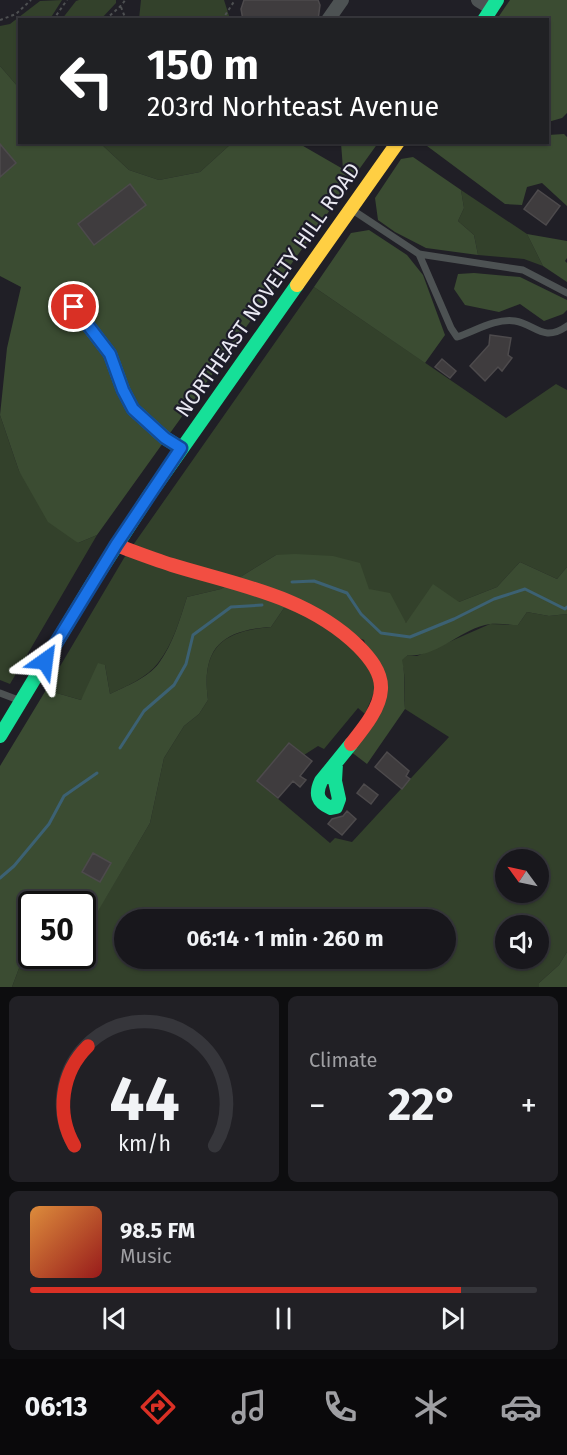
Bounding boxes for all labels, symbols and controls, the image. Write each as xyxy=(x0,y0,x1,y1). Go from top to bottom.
text: 150 m xyxy=(147,40,259,90)
icon: left xyxy=(48,42,126,120)
text: 203rd Norhteast Avenue xyxy=(147,91,439,123)
street label: NORTHEAST NOVELTY HILL ROAD xyxy=(170,158,366,422)
pin xyxy=(48,281,99,332)
icon: arrive xyxy=(57,290,90,323)
position arrow xyxy=(13.0,629,77.0,693)
north arrow xyxy=(495,849,549,903)
map controls xyxy=(495,849,549,969)
speed limit sign: 50 xyxy=(18,891,96,969)
button: sound xyxy=(495,915,549,969)
text: 06:14 · 1 min · 260 m xyxy=(186,925,384,952)
text: Climate xyxy=(309,1048,377,1072)
text: 44 xyxy=(109,1062,179,1137)
text: 22° xyxy=(388,1078,458,1132)
text: − xyxy=(309,1086,326,1126)
text: + xyxy=(521,1086,537,1126)
text: km/h xyxy=(117,1131,171,1157)
text: 98.5 FM xyxy=(120,1217,195,1244)
text: Music xyxy=(120,1244,172,1268)
icon: previous xyxy=(98,1302,131,1335)
icon: pause xyxy=(267,1302,300,1335)
icon: next xyxy=(436,1302,469,1335)
icon: directions xyxy=(137,1386,179,1428)
icon: music xyxy=(228,1386,270,1428)
icon: phone xyxy=(319,1386,361,1428)
icon: climate xyxy=(410,1386,452,1428)
icon: car xyxy=(500,1386,542,1428)
text: 06:13 xyxy=(24,1391,88,1423)

